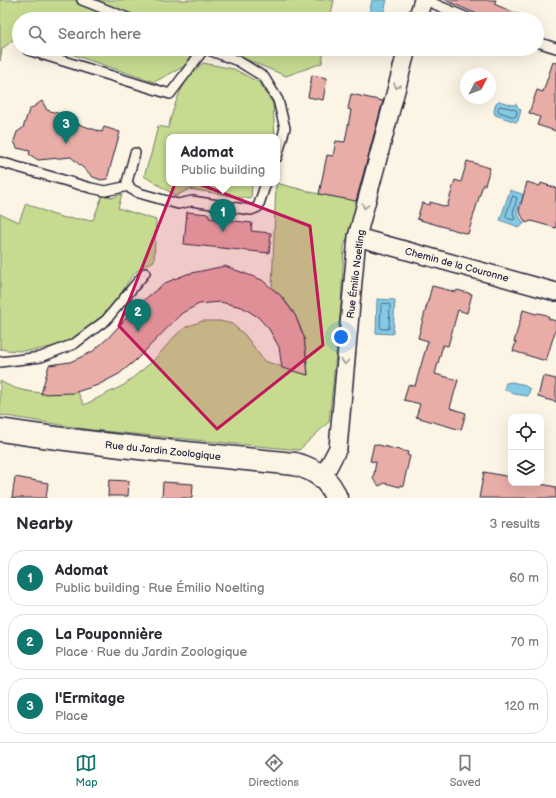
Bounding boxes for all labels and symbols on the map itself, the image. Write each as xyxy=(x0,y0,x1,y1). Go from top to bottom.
north arrow xyxy=(460,68,496,104)
one-way arrow xyxy=(393,83,401,90)
pin: 3 xyxy=(53,111,79,144)
pin: 1 xyxy=(210,199,236,232)
one-way arrow xyxy=(362,202,370,209)
street label: Rue Émilio Noelting xyxy=(345,229,367,319)
street label: Chemin de la Couronne xyxy=(404,245,510,285)
pin: 2 xyxy=(125,299,151,332)
your location xyxy=(331,327,351,347)
one-way arrow xyxy=(341,359,350,365)
street label: Rue du Jardin Zoologique xyxy=(105,439,221,463)

